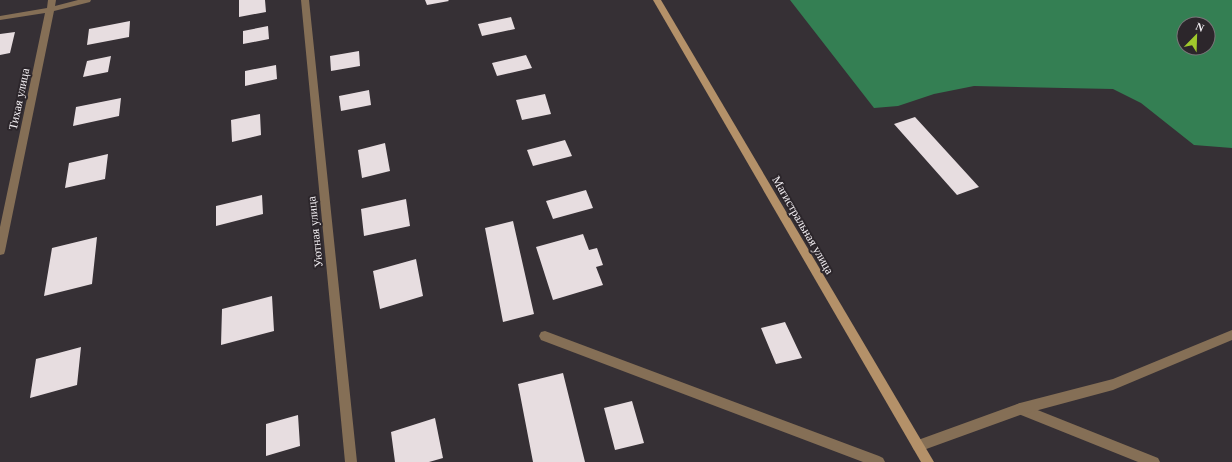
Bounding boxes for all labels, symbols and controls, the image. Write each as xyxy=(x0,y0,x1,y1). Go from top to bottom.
north arrow xyxy=(1176,16,1216,56)
text: N xyxy=(1194,20,1206,34)
street label: Тихая улица xyxy=(6,66,33,131)
street label: Магистральная улица xyxy=(769,173,837,277)
street label: Уютная улица xyxy=(304,195,326,268)

